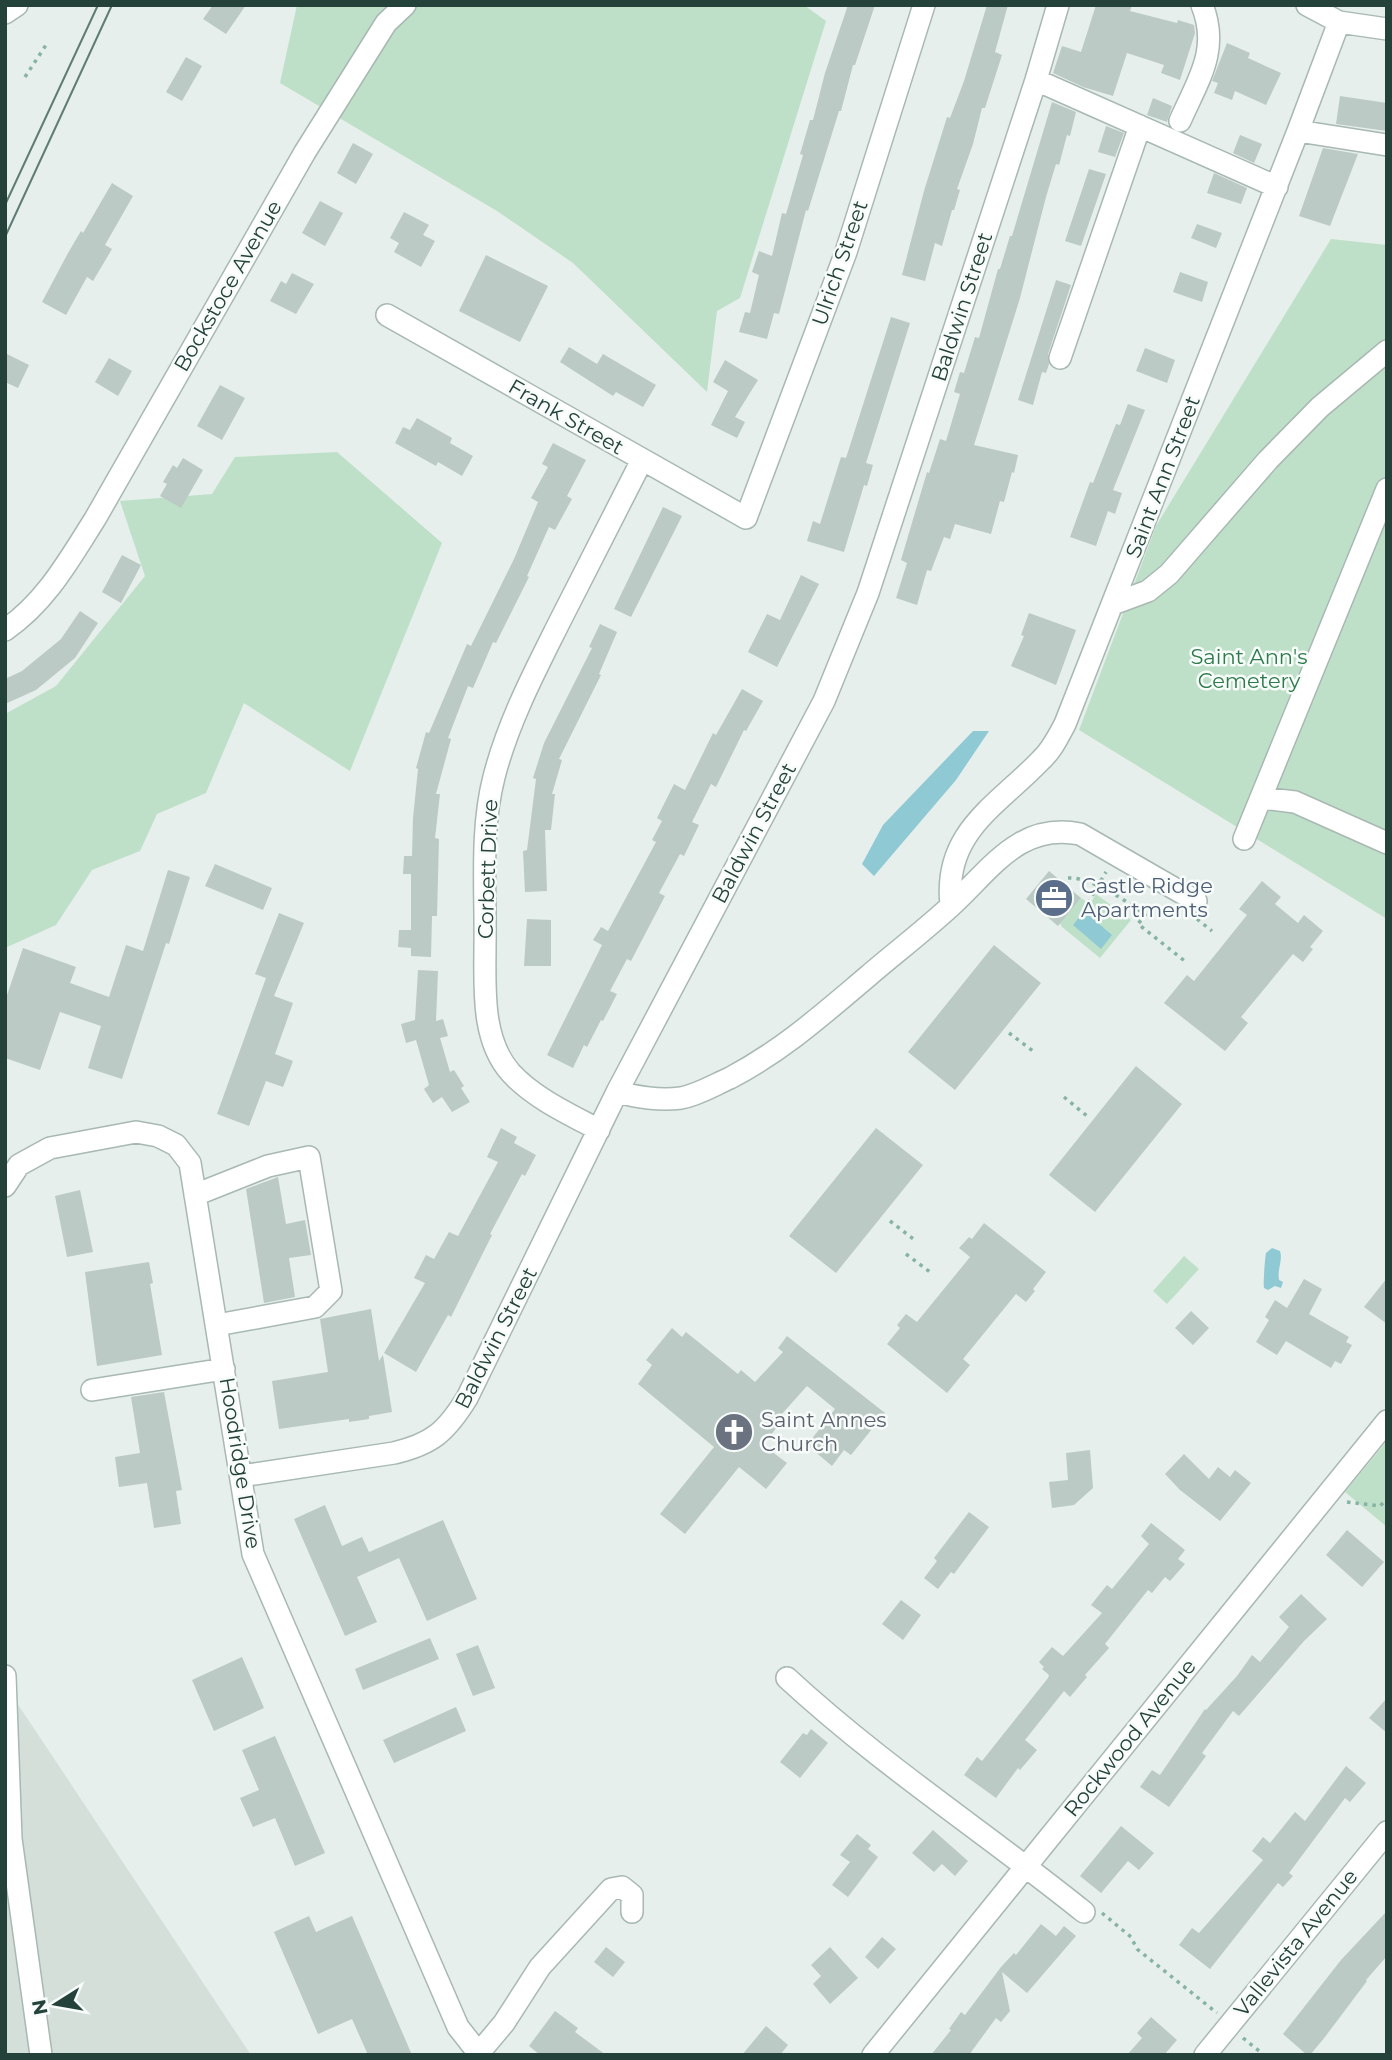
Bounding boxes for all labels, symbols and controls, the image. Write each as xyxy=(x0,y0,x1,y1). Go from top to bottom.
street label: Bockstoce Avenue xyxy=(168,196,287,376)
street label: Ulrich Street xyxy=(806,197,873,329)
street label: Baldwin Street xyxy=(926,229,997,385)
street label: Frank Street xyxy=(504,374,628,460)
street label: Saint Ann Street xyxy=(1120,392,1205,561)
park label: Saint Ann's Cemetery xyxy=(1190,644,1308,693)
street label: Baldwin Street xyxy=(706,758,801,907)
street label: Corbett Drive xyxy=(473,799,502,939)
place label: Castle Ridge Apartments xyxy=(1081,873,1213,922)
office icon: Castle Ridge Apartments xyxy=(1033,877,1075,919)
street label: Baldwin Street xyxy=(449,1263,542,1413)
street label: Hoodridge Drive xyxy=(215,1375,266,1550)
place label: Saint Annes Church xyxy=(761,1407,887,1456)
church icon: Saint Annes Church xyxy=(713,1411,755,1453)
street label: Rockwood Avenue xyxy=(1058,1654,1201,1822)
street label: Vallevista Avenue xyxy=(1229,1864,1363,2021)
north arrow xyxy=(21,1969,91,2039)
text: N xyxy=(27,1997,53,2017)

